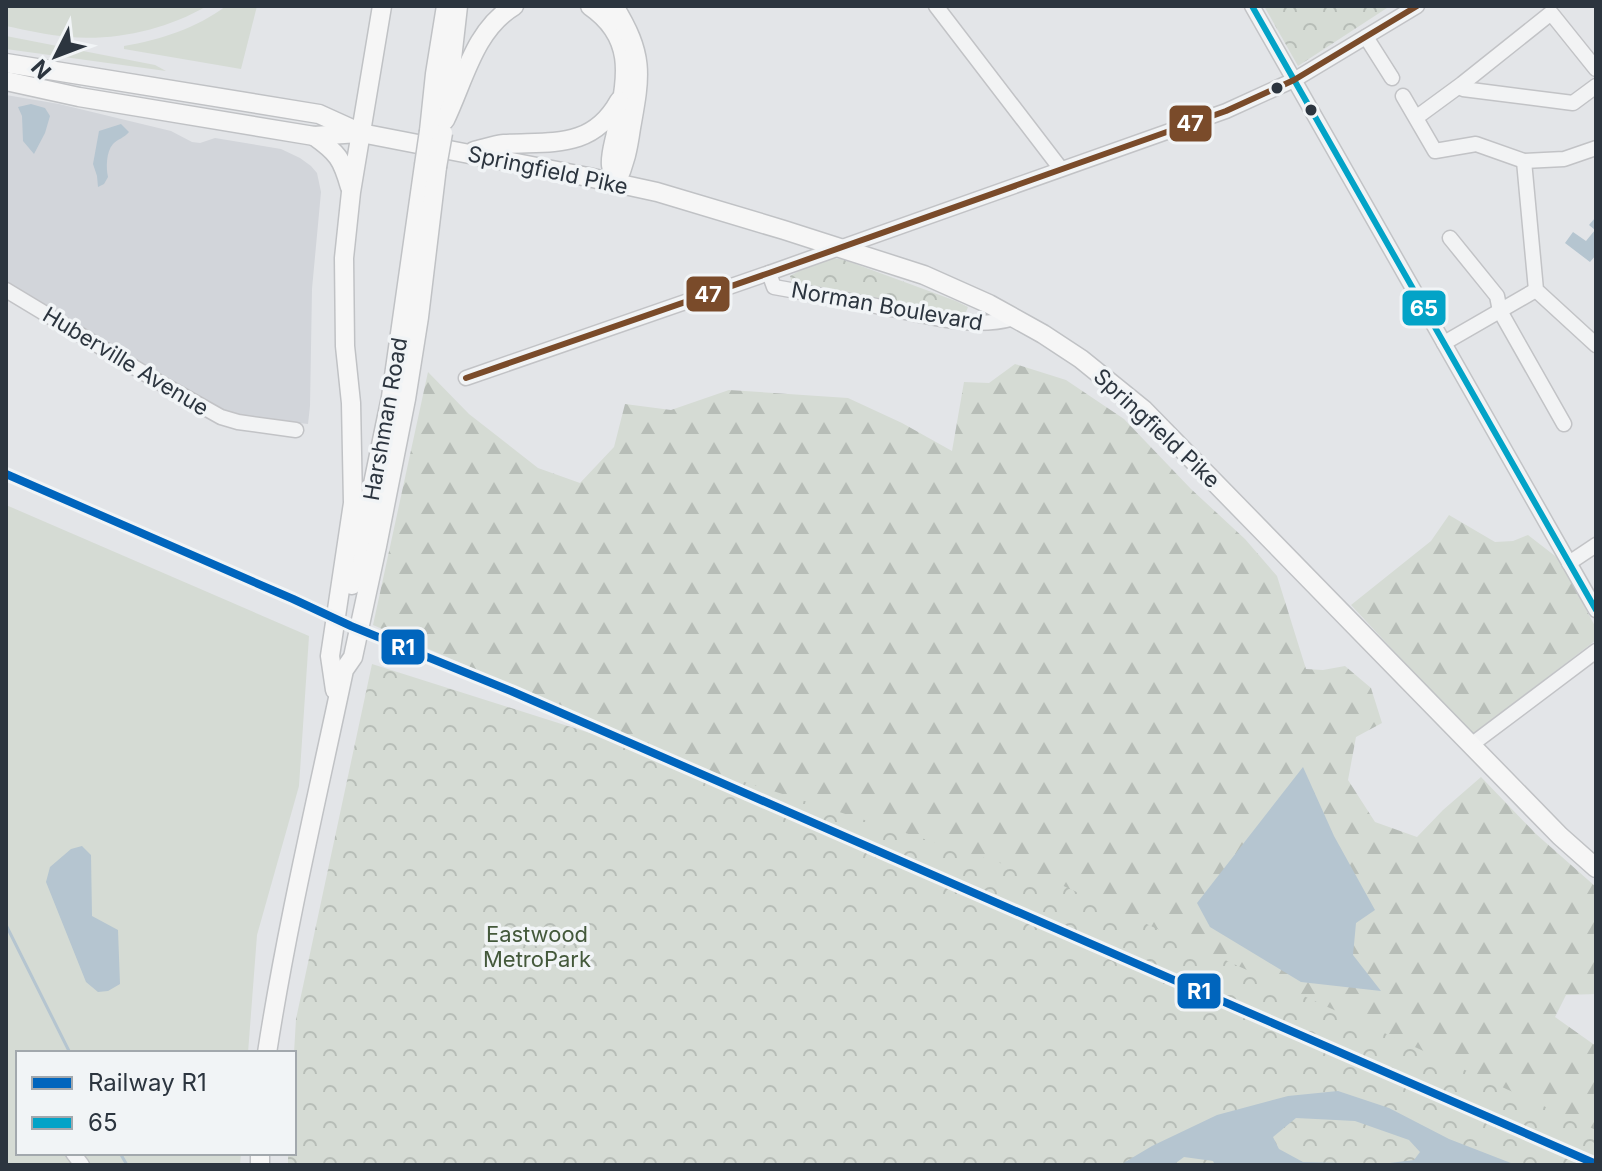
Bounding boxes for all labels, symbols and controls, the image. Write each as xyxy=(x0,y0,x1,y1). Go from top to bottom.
north arrow xyxy=(16,16,96,96)
text: N xyxy=(26,54,56,84)
unlabelled marker xyxy=(1269,80,1285,96)
unlabelled marker xyxy=(1303,102,1319,118)
line badge: 47 xyxy=(1168,104,1213,143)
text: 47 xyxy=(1176,110,1204,136)
street label: Springfield Pike xyxy=(466,140,630,200)
line badge: 47 xyxy=(685,275,731,313)
street label: Norman Boulevard xyxy=(789,276,985,336)
text: 47 xyxy=(694,281,722,307)
line badge: 65 xyxy=(1401,289,1447,327)
text: 65 xyxy=(1410,295,1438,321)
street label: Huberville Avenue xyxy=(38,301,214,421)
street label: Harshman Road xyxy=(358,335,412,503)
street label: Springfield Pike xyxy=(1088,363,1226,493)
line badge: R1 xyxy=(380,628,426,666)
text: R1 xyxy=(391,634,415,660)
park label: Eastwood MetroPark xyxy=(483,921,591,972)
line badge: R1 xyxy=(1176,972,1222,1010)
text: R1 xyxy=(1187,978,1211,1004)
legend xyxy=(16,1051,296,1155)
text: Railway R1 xyxy=(88,1068,207,1097)
text: 65 xyxy=(88,1108,117,1137)

